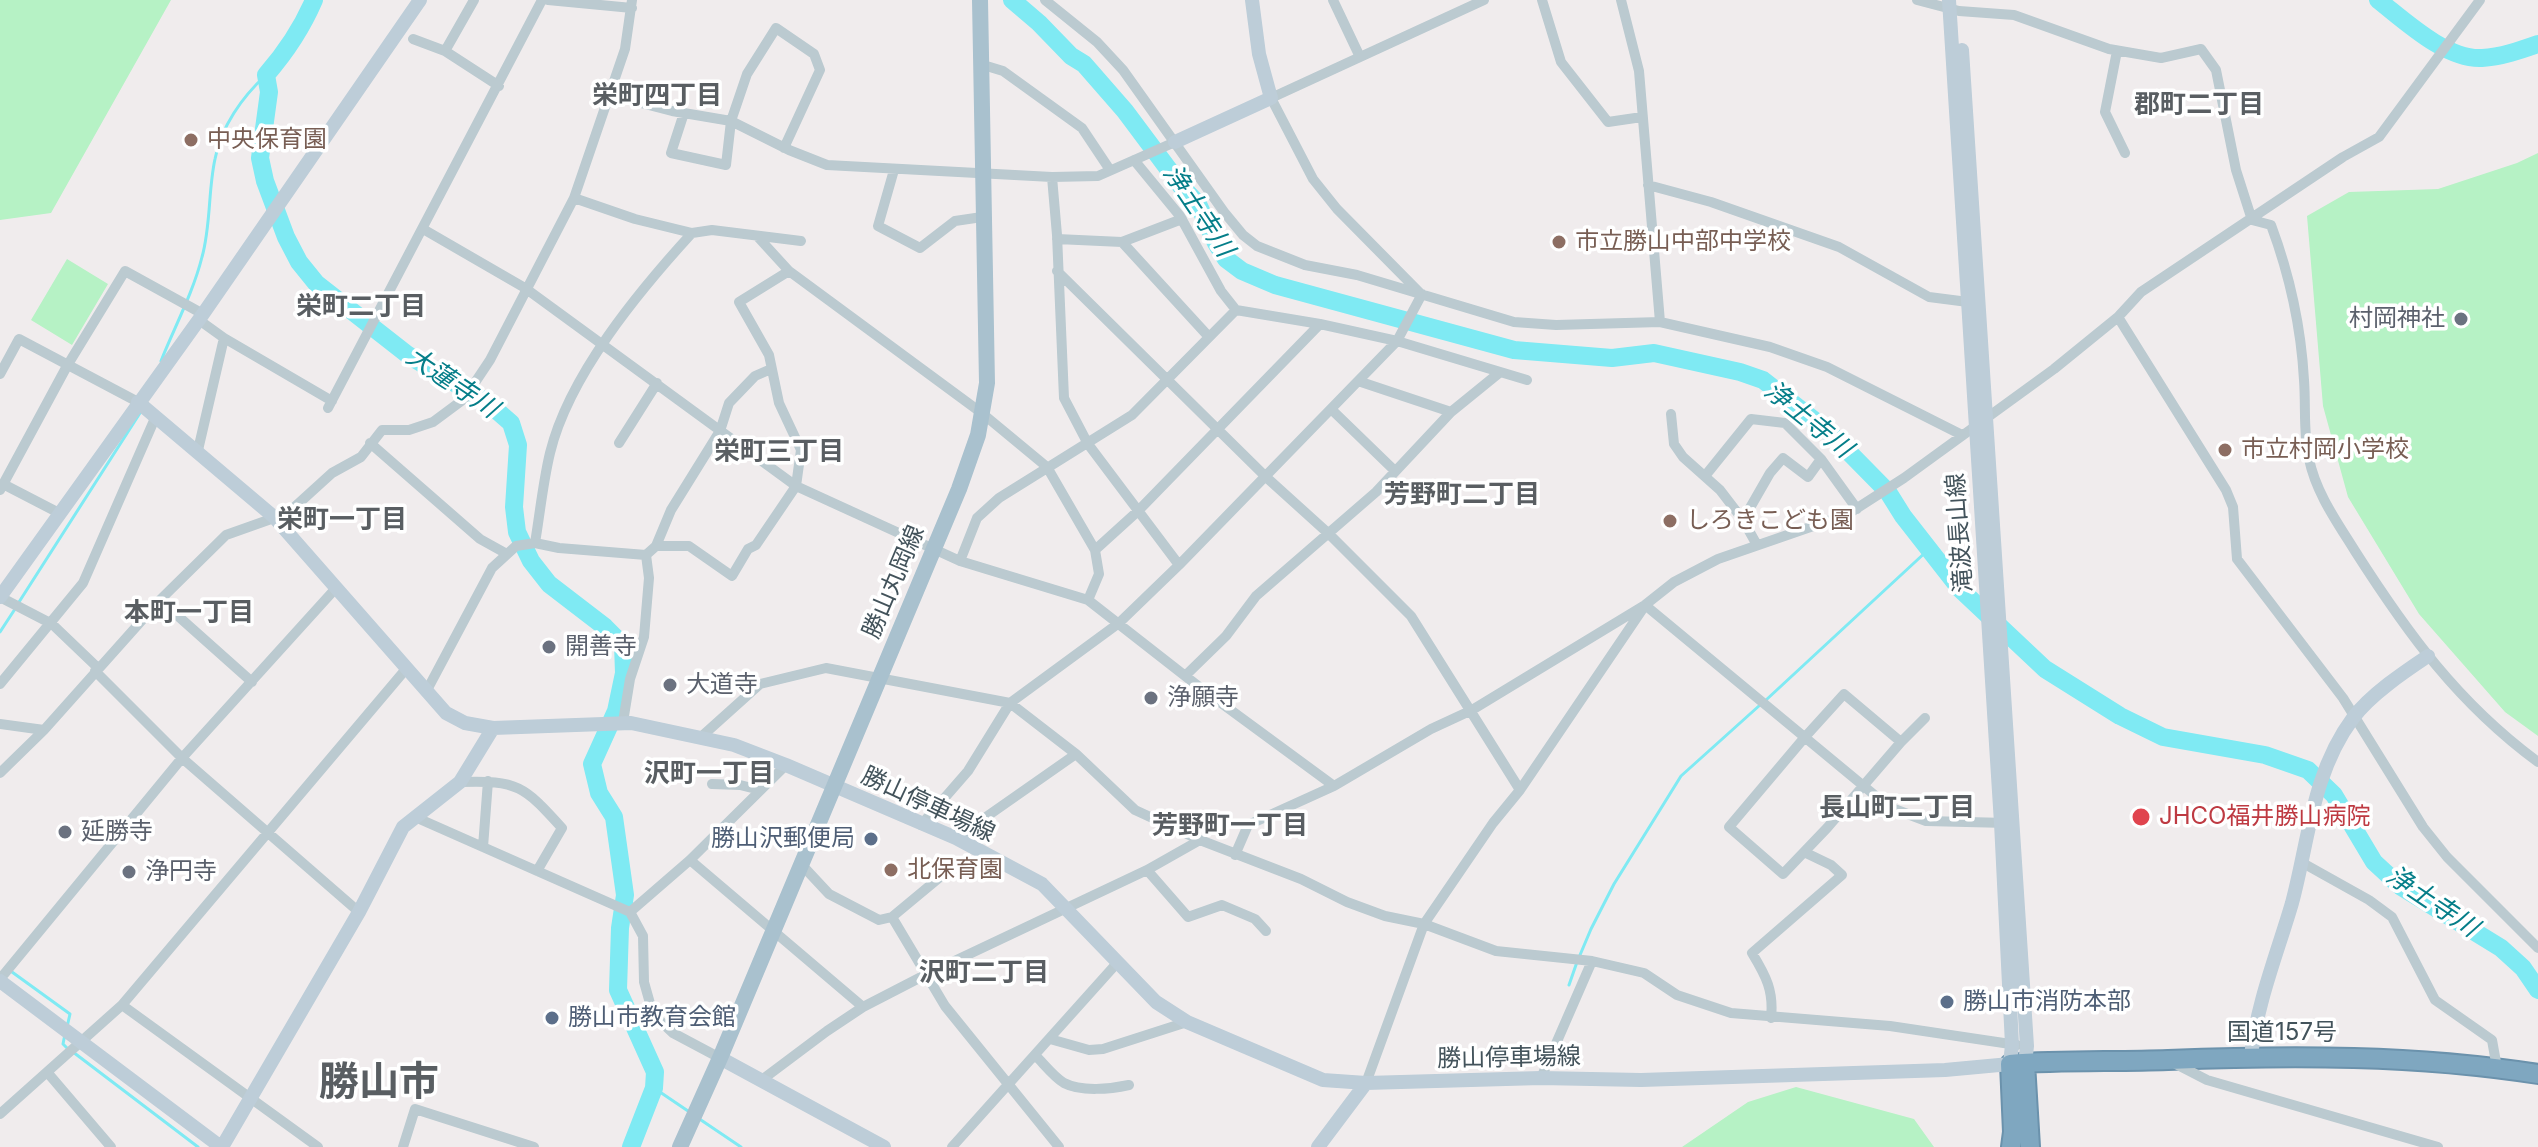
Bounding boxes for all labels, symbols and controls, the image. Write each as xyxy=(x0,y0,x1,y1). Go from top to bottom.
district label: 栄町四丁目 xyxy=(592,80,722,112)
district label: 郡町二丁目 xyxy=(2134,89,2264,121)
place label: 中央保育園 xyxy=(207,126,327,154)
marker: 中央保育園 xyxy=(182,131,200,149)
water label: 浄土寺川 xyxy=(1156,159,1240,263)
place label: 市立勝山中部中学校 xyxy=(1575,228,1791,256)
marker: 市立勝山中部中学校 xyxy=(1550,233,1568,251)
district label: 栄町二丁目 xyxy=(296,291,426,323)
place label: 村岡神社 xyxy=(2349,305,2445,333)
marker: 村岡神社 xyxy=(2452,310,2470,328)
water label: 大蓮寺川 xyxy=(400,341,504,425)
water label: 浄土寺川 xyxy=(1758,375,1858,465)
district label: 栄町三丁目 xyxy=(714,436,844,468)
place label: 市立村岡小学校 xyxy=(2241,436,2409,464)
marker: 市立村岡小学校 xyxy=(2216,441,2234,459)
street label: 滝波長山線 xyxy=(1941,472,1979,594)
district label: 芳野町二丁目 xyxy=(1384,479,1540,511)
district label: 栄町一丁目 xyxy=(277,504,407,536)
place label: しろきこども園 xyxy=(1686,507,1854,535)
marker: しろきこども園 xyxy=(1661,512,1679,530)
street label: 勝山丸岡線 xyxy=(857,521,931,643)
district label: 本町一丁目 xyxy=(124,597,254,629)
place label: 開善寺 xyxy=(565,633,637,661)
marker: 開善寺 xyxy=(540,638,558,656)
place label: 大道寺 xyxy=(686,671,758,699)
marker: 大道寺 xyxy=(661,676,679,694)
place label: 浄願寺 xyxy=(1167,684,1239,712)
marker: 浄願寺 xyxy=(1142,689,1160,707)
district label: 沢町一丁目 xyxy=(644,758,774,790)
street label: 勝山停車場線 xyxy=(857,762,999,848)
district label: 長山町二丁目 xyxy=(1819,792,1975,824)
place label: JHCO福井勝山病院 xyxy=(2159,803,2370,831)
marker: JHCO福井勝山病院 xyxy=(2130,806,2152,828)
district label: 芳野町一丁目 xyxy=(1152,810,1308,842)
place label: 延勝寺 xyxy=(81,818,153,846)
marker: 延勝寺 xyxy=(56,823,74,841)
place label: 勝山沢郵便局 xyxy=(711,825,855,853)
marker: 勝山沢郵便局 xyxy=(862,830,880,848)
place label: 北保育園 xyxy=(907,856,1003,884)
place label: 浄円寺 xyxy=(145,858,217,886)
water label: 浄土寺川 xyxy=(2380,860,2484,944)
marker: 北保育園 xyxy=(882,861,900,879)
marker: 浄円寺 xyxy=(120,863,138,881)
district label: 沢町二丁目 xyxy=(919,957,1049,989)
place label: 勝山市消防本部 xyxy=(1963,988,2131,1016)
marker: 勝山市消防本部 xyxy=(1938,993,1956,1011)
place label: 勝山市教育会館 xyxy=(568,1004,736,1032)
marker: 勝山市教育会館 xyxy=(543,1009,561,1027)
street label: 国道157号 xyxy=(2227,1019,2337,1047)
street label: 勝山停車場線 xyxy=(1437,1042,1581,1074)
district label: 勝山市 xyxy=(319,1059,439,1107)

